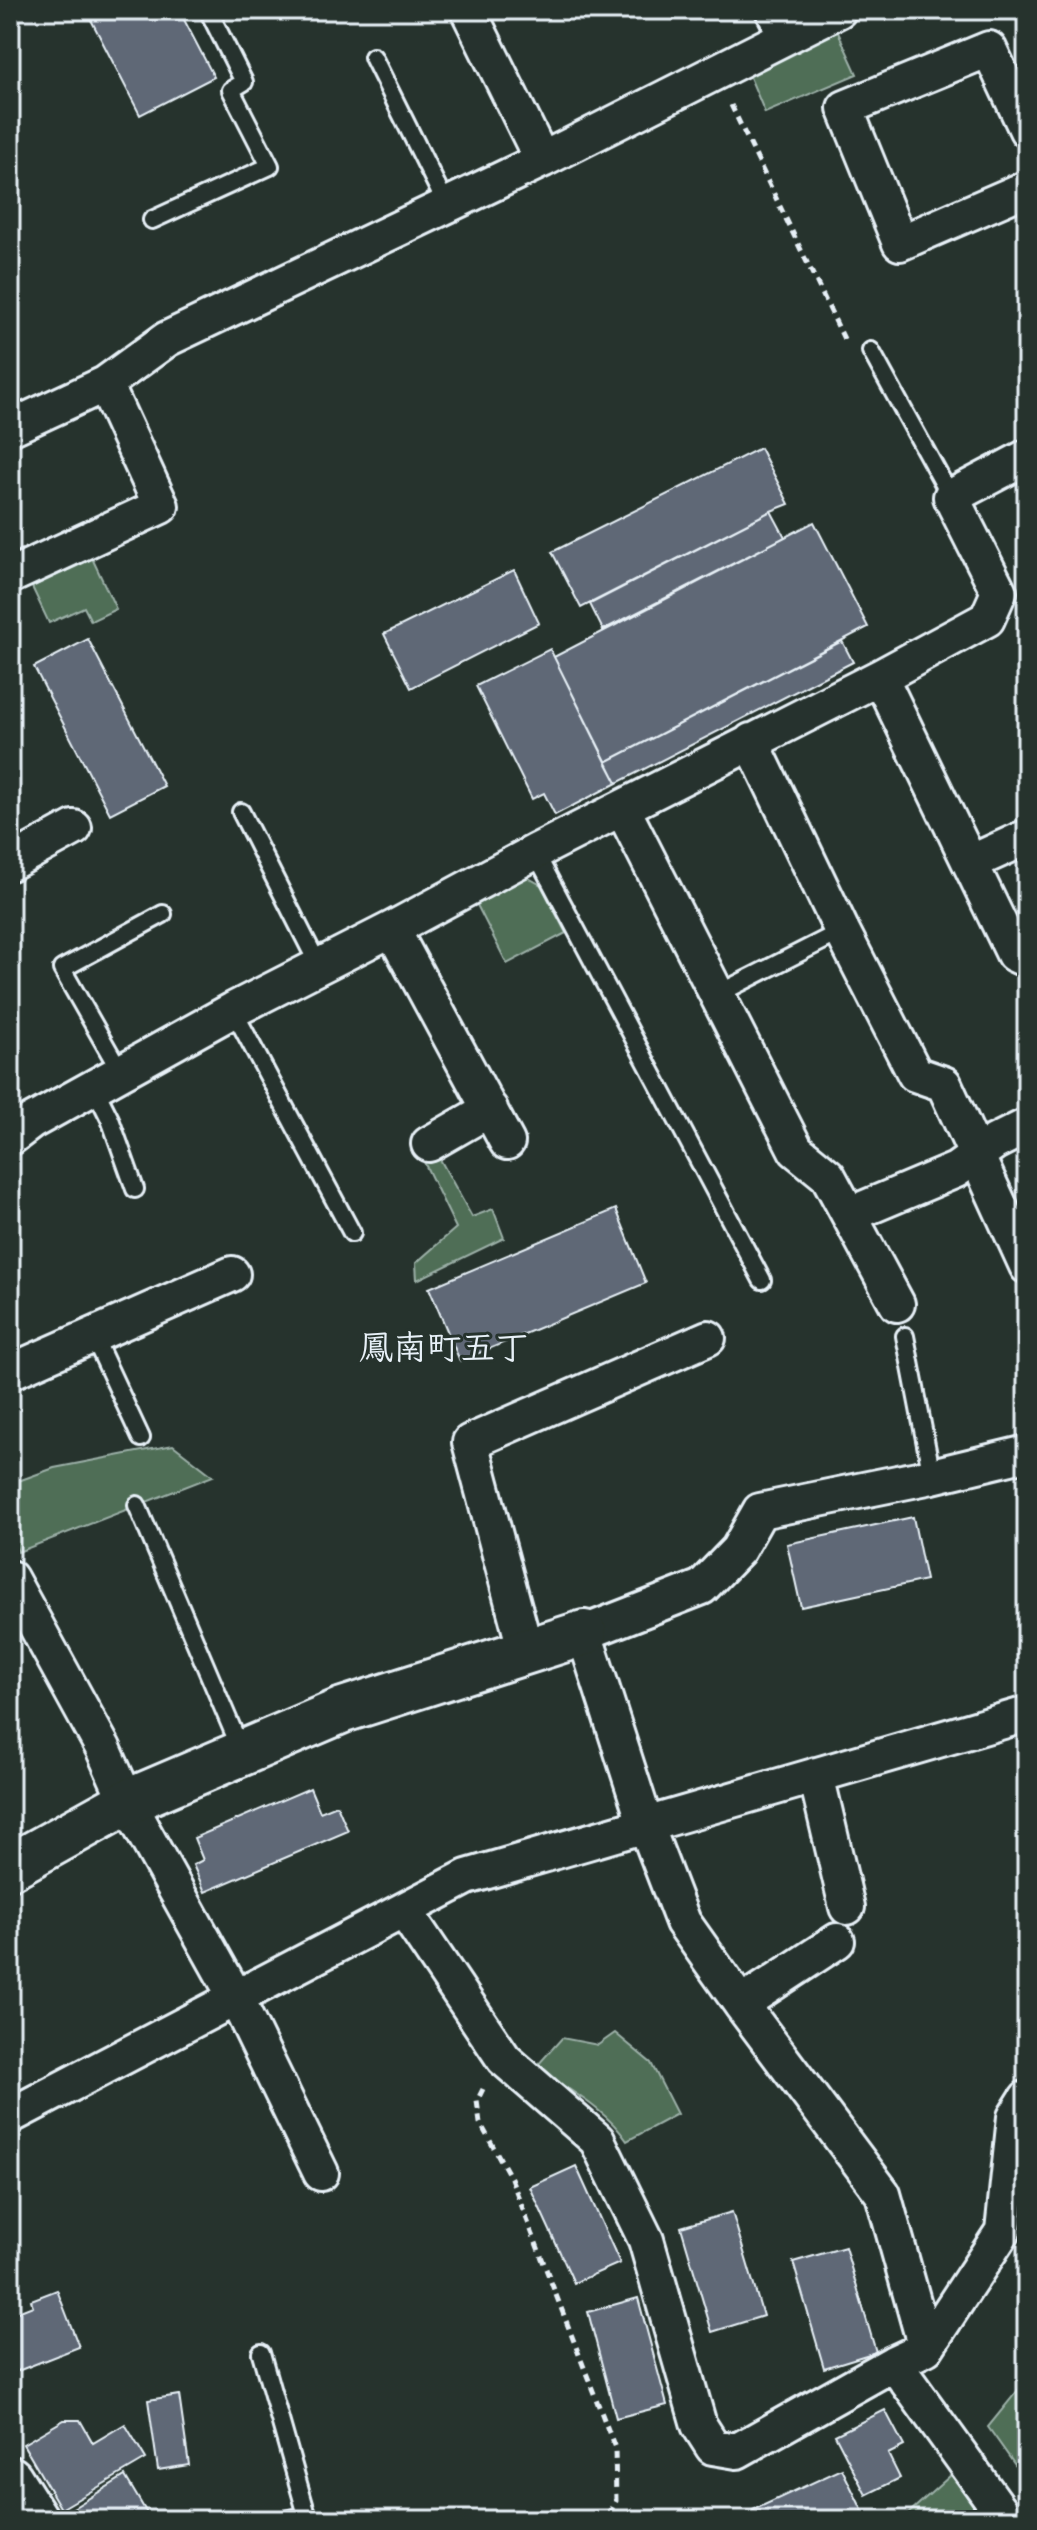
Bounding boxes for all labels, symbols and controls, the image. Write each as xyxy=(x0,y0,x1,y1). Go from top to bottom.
district label: 鳳南町五丁 xyxy=(359,1326,529,1376)

